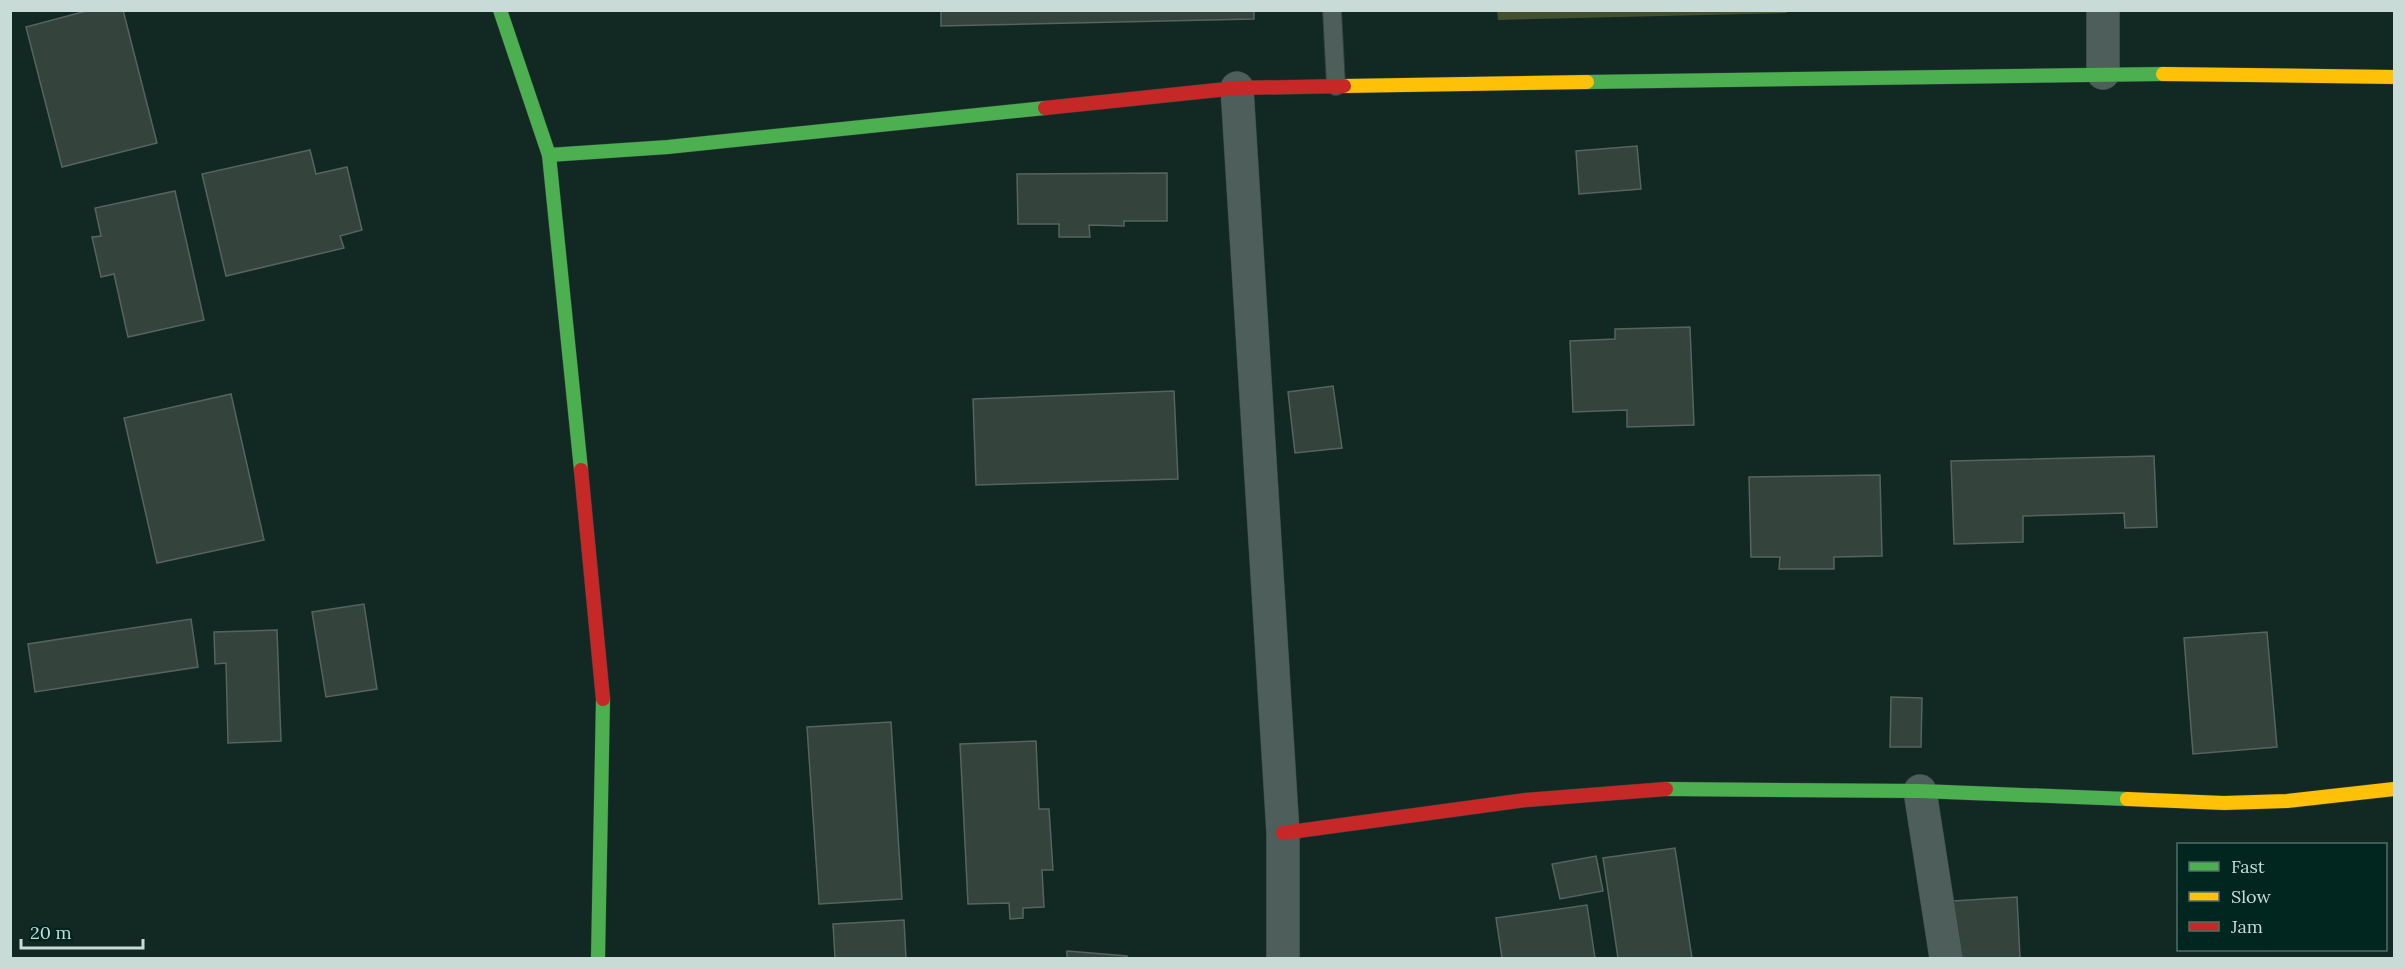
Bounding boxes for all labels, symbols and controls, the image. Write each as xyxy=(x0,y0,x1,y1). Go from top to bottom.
legend xyxy=(2177,843,2387,951)
text: Fast xyxy=(2231,855,2265,878)
text: Slow xyxy=(2231,885,2271,908)
scale bar xyxy=(21,912,142,950)
text: Jam xyxy=(2230,915,2263,938)
text: 20 m xyxy=(30,921,72,944)

